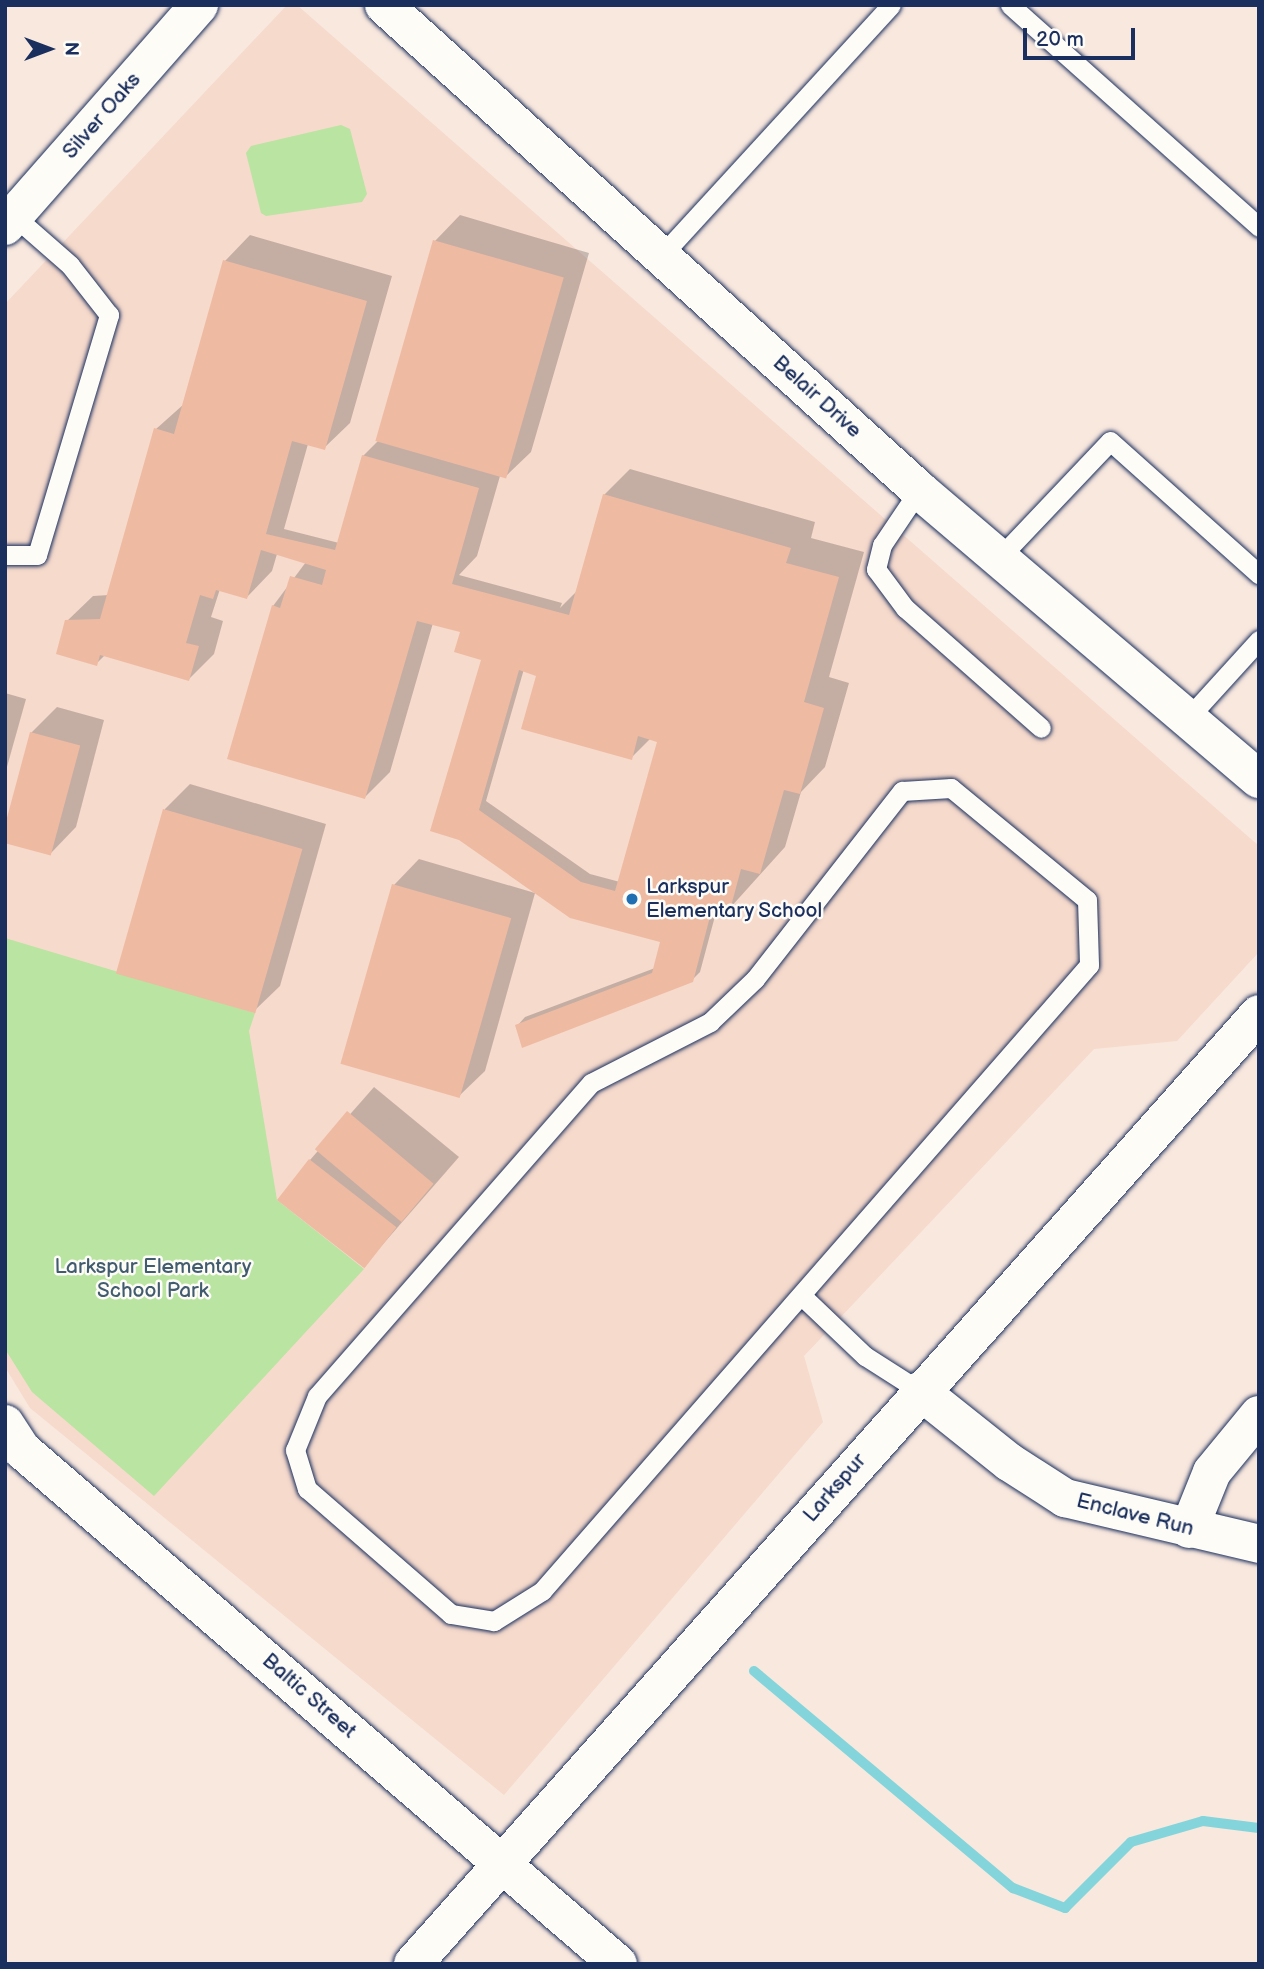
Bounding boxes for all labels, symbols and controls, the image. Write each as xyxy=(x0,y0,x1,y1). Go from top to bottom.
north arrow xyxy=(14,14,84,84)
scale bar xyxy=(1026,14,1138,58)
text: 20 m xyxy=(1036,27,1084,52)
text: N xyxy=(59,42,82,56)
street label: Silver Oaks xyxy=(58,68,146,164)
street label: Belair Drive xyxy=(767,351,867,443)
place label: Larkspur Elementary School xyxy=(646,874,824,924)
marker: Larkspur Elementary School xyxy=(624,891,640,907)
park label: Larkspur Elementary School Park xyxy=(55,1254,251,1304)
street label: Larkspur xyxy=(798,1448,872,1528)
street label: Enclave Run xyxy=(1074,1488,1196,1542)
street label: Baltic Street xyxy=(257,1648,361,1744)

